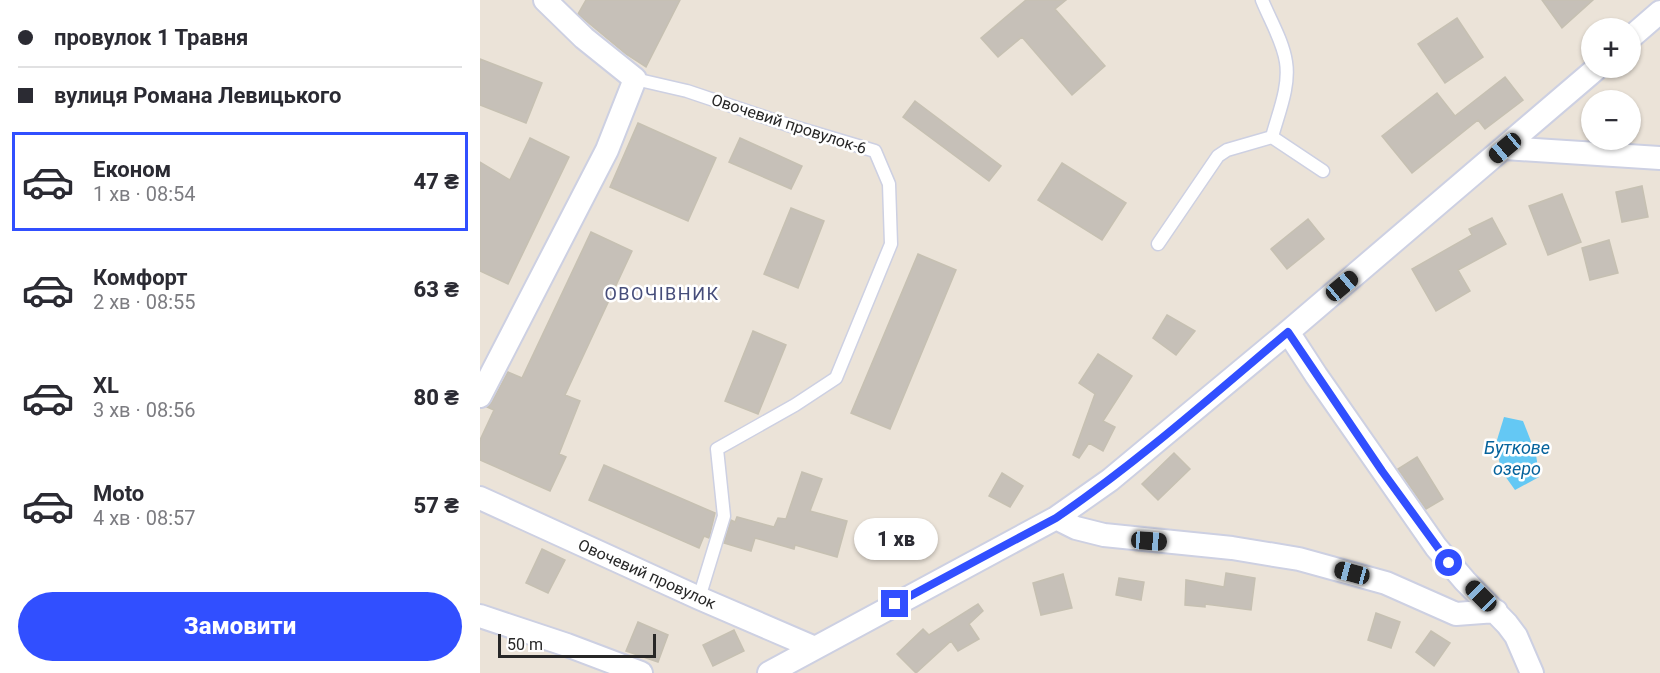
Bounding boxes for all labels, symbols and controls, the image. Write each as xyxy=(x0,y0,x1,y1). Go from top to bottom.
map controls xyxy=(1581,18,1641,150)
button: + xyxy=(1581,18,1641,78)
text: провулок 1 Травня xyxy=(54,25,248,50)
text: вулиця Романа Левицького xyxy=(54,83,341,108)
street label: Овочевий провулок-6 xyxy=(709,90,869,158)
button: − xyxy=(1581,90,1641,150)
car xyxy=(1485,130,1525,166)
icon: car xyxy=(21,155,75,209)
text: Економ xyxy=(93,157,171,182)
text: 47 ₴ xyxy=(413,169,459,194)
text: 1 хв · 08:54 xyxy=(93,182,196,206)
icon: car xyxy=(21,263,75,317)
text: Комфорт xyxy=(93,265,188,290)
car xyxy=(1322,268,1362,304)
text: 63 ₴ xyxy=(413,277,459,302)
district label: ОВОЧІВНИК xyxy=(604,283,720,304)
text: 2 хв · 08:55 xyxy=(93,290,196,314)
icon: car xyxy=(21,371,75,425)
text: XL xyxy=(93,373,119,398)
text: 80 ₴ xyxy=(413,385,459,410)
text: 3 хв · 08:56 xyxy=(93,398,196,422)
water label: Буткове озеро xyxy=(1484,437,1550,479)
icon: car xyxy=(21,479,75,533)
text: Moto xyxy=(93,481,144,506)
text: 57 ₴ xyxy=(413,493,459,518)
text: 4 хв · 08:57 xyxy=(93,506,196,530)
callout: 1 хв xyxy=(853,517,937,559)
text: 1 хв xyxy=(877,527,915,551)
car xyxy=(1130,531,1168,551)
street label: Овочевий провулок xyxy=(575,535,719,613)
route start xyxy=(1435,549,1462,576)
car xyxy=(1332,560,1372,586)
car xyxy=(1462,577,1500,615)
route end xyxy=(881,590,908,617)
button: Замовити xyxy=(18,592,462,661)
scale bar xyxy=(498,631,656,658)
text: 50 m xyxy=(507,635,543,654)

